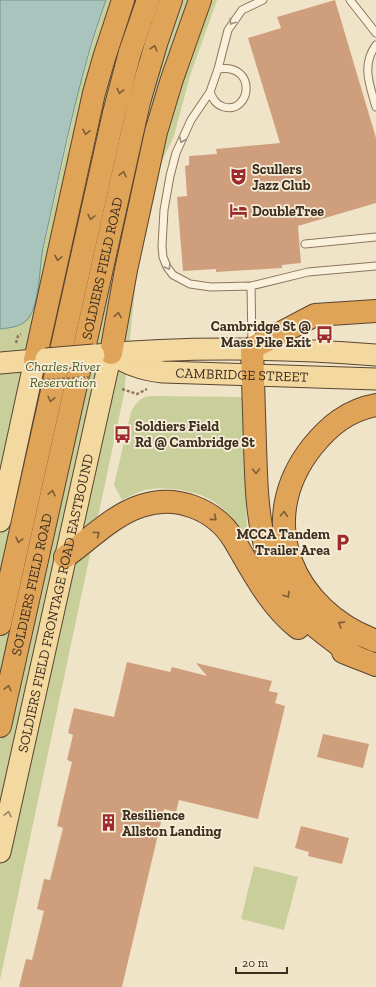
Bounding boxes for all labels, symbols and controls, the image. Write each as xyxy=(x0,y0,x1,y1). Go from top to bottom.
one-way arrow xyxy=(230,18,237,25)
one-way arrow xyxy=(149,45,158,52)
one-way arrow xyxy=(116,87,125,94)
one-way arrow xyxy=(82,128,90,135)
one-way arrow xyxy=(178,137,186,144)
place label: Scullers Jazz Club xyxy=(252,161,311,194)
theatre icon: Scullers Jazz Club xyxy=(229,167,249,187)
one-way arrow xyxy=(118,171,127,178)
street label: SOLDIERS FIELD ROAD xyxy=(78,195,126,341)
hotel icon: DoubleTree xyxy=(229,201,249,221)
place label: DoubleTree xyxy=(252,203,324,220)
one-way arrow xyxy=(87,214,95,221)
one-way arrow xyxy=(54,255,62,262)
one-way arrow xyxy=(163,263,170,270)
one-way arrow xyxy=(113,312,122,318)
place label: Cambridge St @ Mass Pike Exit xyxy=(211,318,311,351)
bus stop icon: Cambridge St @ Mass Pike Exit xyxy=(314,324,334,344)
park label: Charles River Reservation xyxy=(25,358,101,391)
street label: CAMBRIDGE STREET xyxy=(175,364,309,385)
one-way arrow xyxy=(47,396,55,402)
place label: Soldiers Field Rd @ Cambridge St xyxy=(135,418,255,451)
bus stop icon: Soldiers Field Rd @ Cambridge St xyxy=(112,424,132,444)
street label: SOLDIERS FIELD FRONTAGE ROAD EASTBOUND xyxy=(14,452,97,754)
one-way arrow xyxy=(252,468,260,474)
one-way arrow xyxy=(48,489,56,496)
one-way arrow xyxy=(279,511,288,517)
street label: SOLDIERS FIELD ROAD xyxy=(7,512,56,657)
one-way arrow xyxy=(209,514,217,521)
place label: MCCA Tandem Trailer Area xyxy=(236,526,331,559)
one-way arrow xyxy=(92,532,99,539)
parking icon: MCCA Tandem Trailer Area xyxy=(333,532,353,552)
one-way arrow xyxy=(15,536,23,543)
one-way arrow xyxy=(283,591,290,598)
one-way arrow xyxy=(338,621,345,628)
one-way arrow xyxy=(4,685,12,691)
place label: Resilience Allston Landing xyxy=(122,807,222,840)
one-way arrow xyxy=(4,811,12,817)
building icon: Resilience Allston Landing xyxy=(99,813,119,833)
scale bar xyxy=(236,949,287,975)
text: 20 m xyxy=(242,956,269,970)

